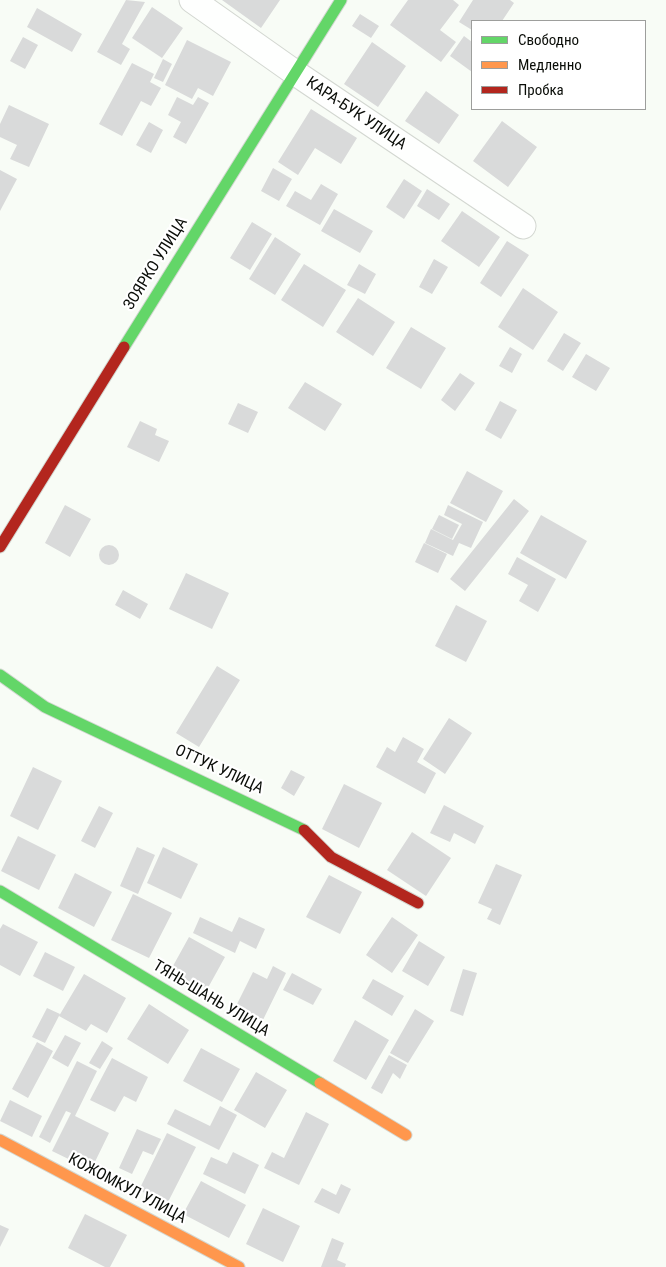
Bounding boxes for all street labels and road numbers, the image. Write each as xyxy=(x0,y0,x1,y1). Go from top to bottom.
street label: КАРА-БУК УЛИЦА xyxy=(302,73,410,155)
street label: ЗОЯРКО УЛИЦА xyxy=(120,214,192,314)
street label: ОТТУК УЛИЦА xyxy=(172,741,266,799)
street label: ТЯНЬ-ШАНЬ УЛИЦА xyxy=(149,957,273,1041)
street label: КОЖОМКУЛ УЛИЦА xyxy=(65,1150,189,1228)

